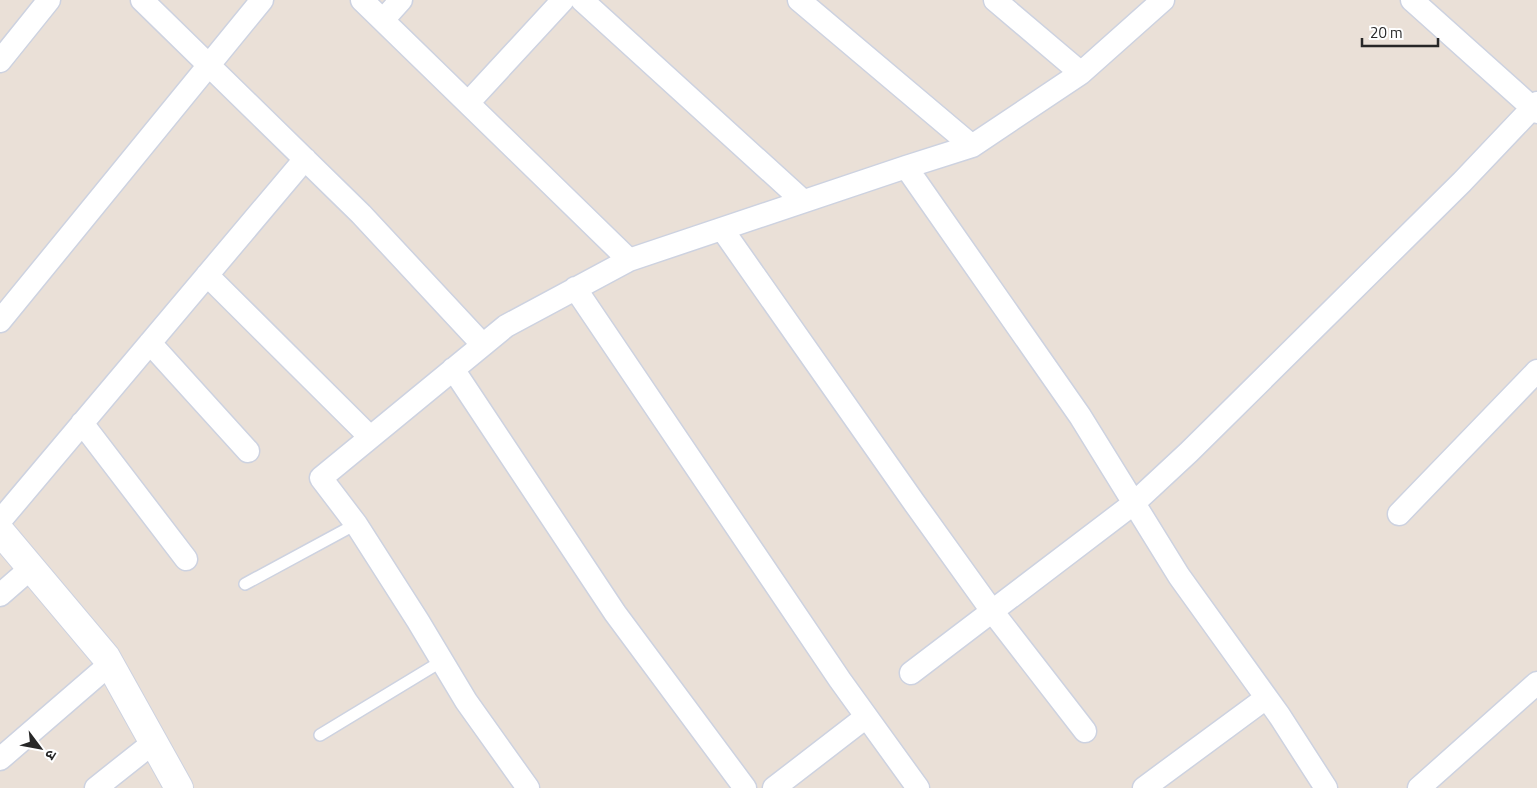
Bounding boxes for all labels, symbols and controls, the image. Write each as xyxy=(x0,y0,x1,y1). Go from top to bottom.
scale bar xyxy=(1362,15,1438,47)
text: 20 m xyxy=(1370,21,1403,44)
north arrow xyxy=(15,723,65,773)
text: उ xyxy=(40,746,63,765)

